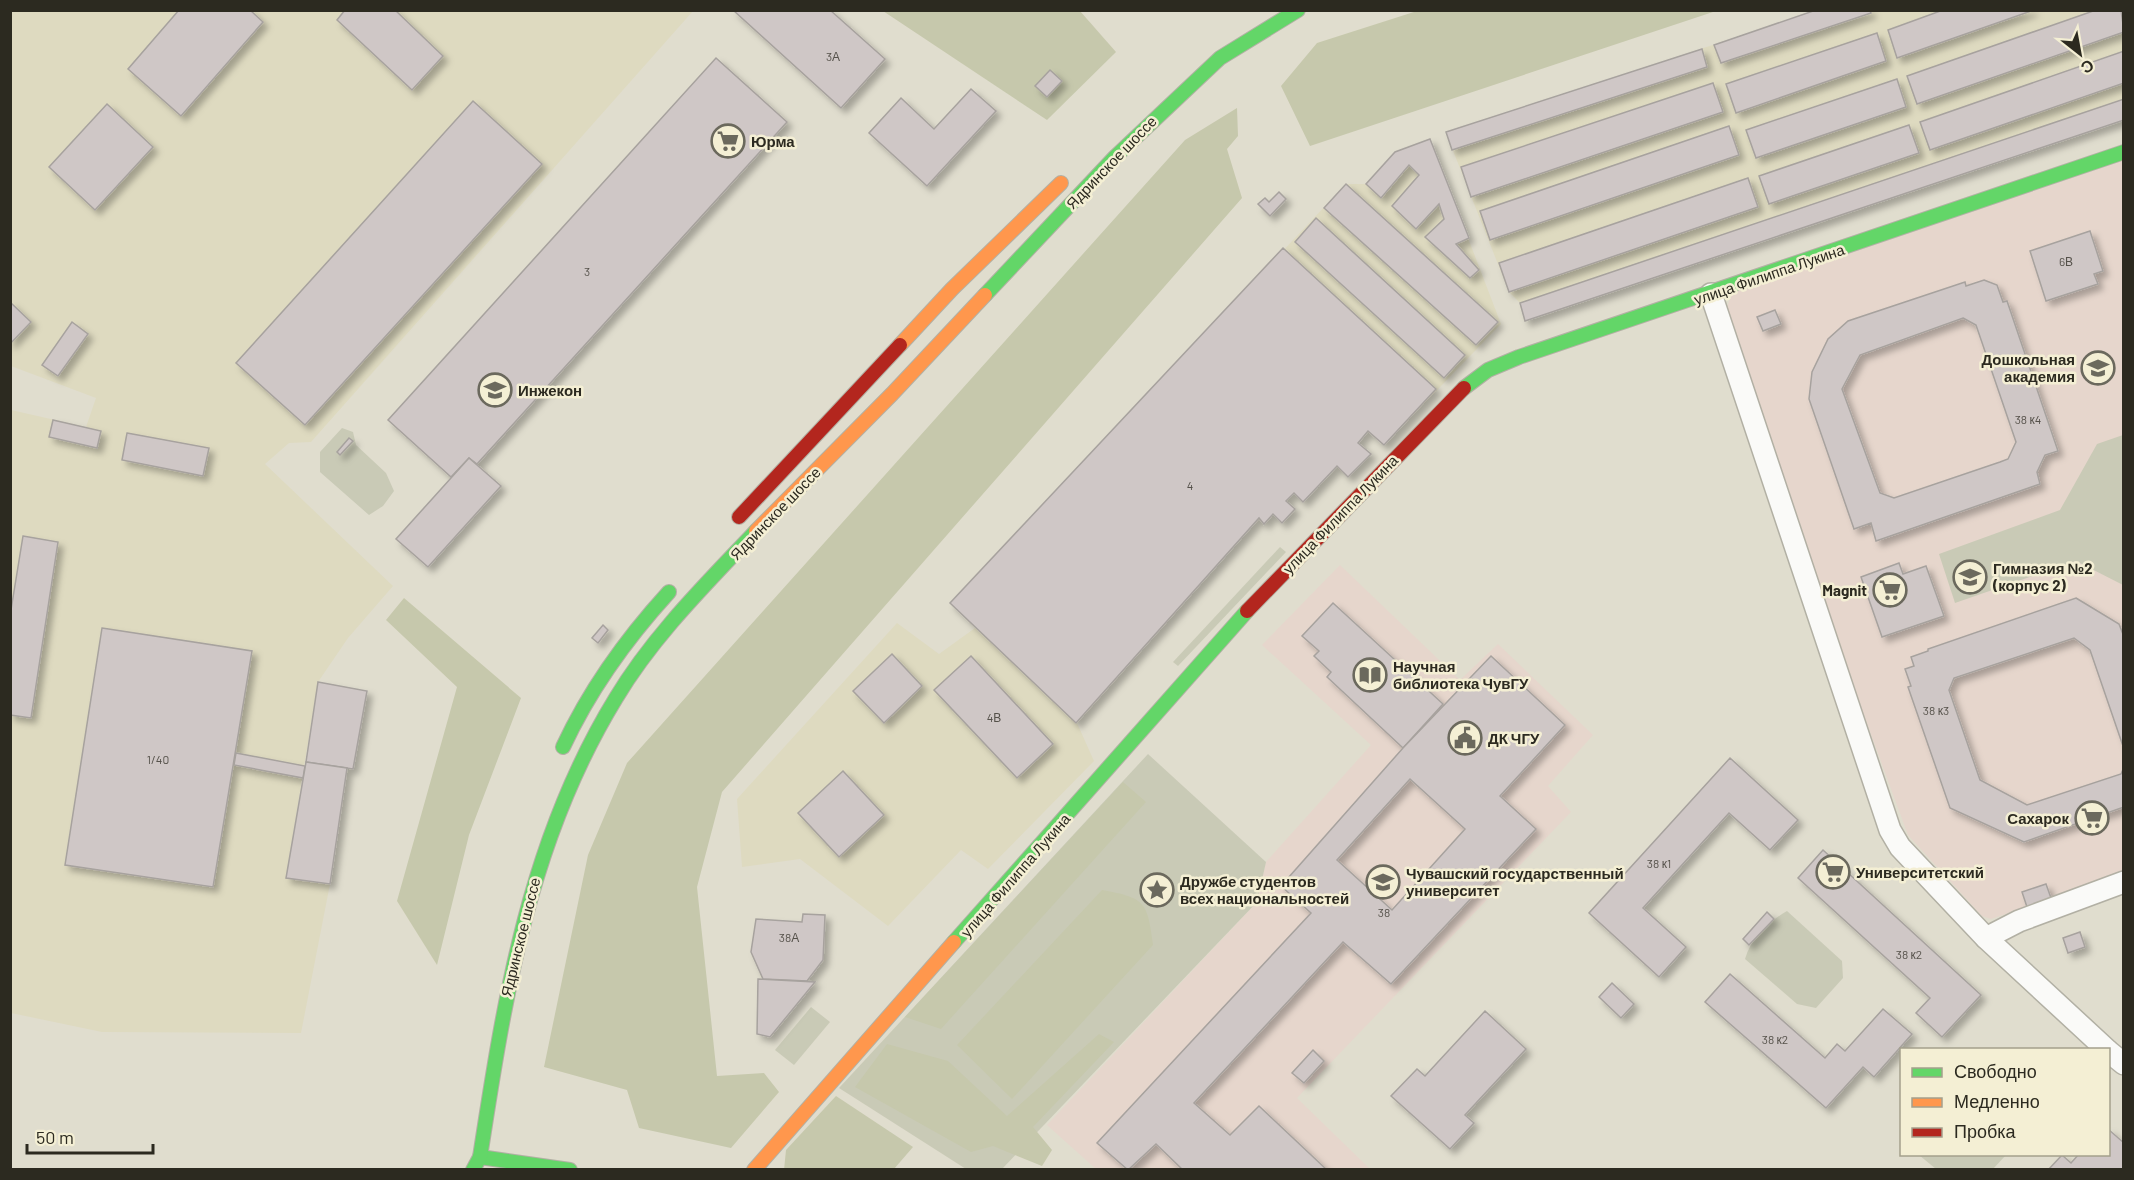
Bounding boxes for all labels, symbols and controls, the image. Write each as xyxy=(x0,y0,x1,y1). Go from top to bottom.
north arrow xyxy=(2050,24,2110,84)
house number: 3А xyxy=(826,49,840,63)
text: С xyxy=(2078,56,2098,79)
street label: Ядринское шоссе xyxy=(1062,112,1160,212)
supermarket icon: Юрма xyxy=(710,123,746,159)
place label: Юрма xyxy=(751,132,795,150)
street label: улица Филиппа Лукина xyxy=(1691,240,1847,308)
house number: 6В xyxy=(2059,254,2073,268)
house number: 3 xyxy=(584,264,590,278)
place label: Дошкольная академия xyxy=(1981,350,2075,385)
school or university icon: Дошкольная академия xyxy=(2080,350,2116,386)
school or university icon: Инжекон xyxy=(477,372,513,408)
place label: Инжекон xyxy=(518,381,582,399)
house number: 38 к4 xyxy=(2015,412,2041,426)
street label: улица Филиппа Лукина xyxy=(1279,451,1402,577)
street label: Ядринское шоссе xyxy=(726,463,824,563)
house number: 4 xyxy=(1187,478,1193,492)
school or university icon: Гимназия №2 (корпус 2) xyxy=(1952,559,1988,595)
place label: Гимназия №2 (корпус 2) xyxy=(1992,559,2093,594)
supermarket icon: Magnit xyxy=(1872,572,1908,608)
place label: Magnit xyxy=(1822,581,1867,599)
library icon: Научная библиотека ЧувГУ xyxy=(1352,657,1388,693)
place label: Научная библиотека ЧувГУ xyxy=(1393,657,1529,692)
house number: 38 к3 xyxy=(1923,703,1949,717)
house number: 4В xyxy=(987,710,1001,724)
public building icon: ДК ЧГУ xyxy=(1447,720,1483,756)
place label: ДК ЧГУ xyxy=(1488,729,1540,747)
house number: 1/40 xyxy=(147,752,169,766)
supermarket icon: Сахарок xyxy=(2074,800,2110,836)
street label: улица Филиппа Лукина xyxy=(956,809,1074,940)
place label: Сахарок xyxy=(2007,809,2069,827)
supermarket icon: Университетский xyxy=(1815,854,1851,890)
house number: 38 к1 xyxy=(1647,856,1671,870)
place label: Университетский xyxy=(1856,863,1984,881)
school or university icon: Чувашский государственный университет xyxy=(1365,864,1401,900)
place label: Чувашский государственный университет xyxy=(1406,864,1624,899)
place icon: Дружбе студентов всех национальностей xyxy=(1139,872,1175,908)
place label: Дружбе студентов всех национальностей xyxy=(1180,872,1349,907)
street label: Ядринское шоссе xyxy=(496,876,544,998)
house number: 38 xyxy=(1378,905,1390,919)
house number: 38А xyxy=(779,930,799,944)
house number: 38 к2 xyxy=(1896,947,1922,961)
house number: 38 к2 xyxy=(1762,1032,1788,1046)
legend xyxy=(1900,1048,2110,1156)
text: Свободно xyxy=(1954,1060,2037,1082)
text: Медленно xyxy=(1954,1090,2040,1112)
scale bar xyxy=(27,1117,153,1155)
text: Пробка xyxy=(1954,1120,2017,1142)
text: 50 m xyxy=(36,1126,74,1148)

